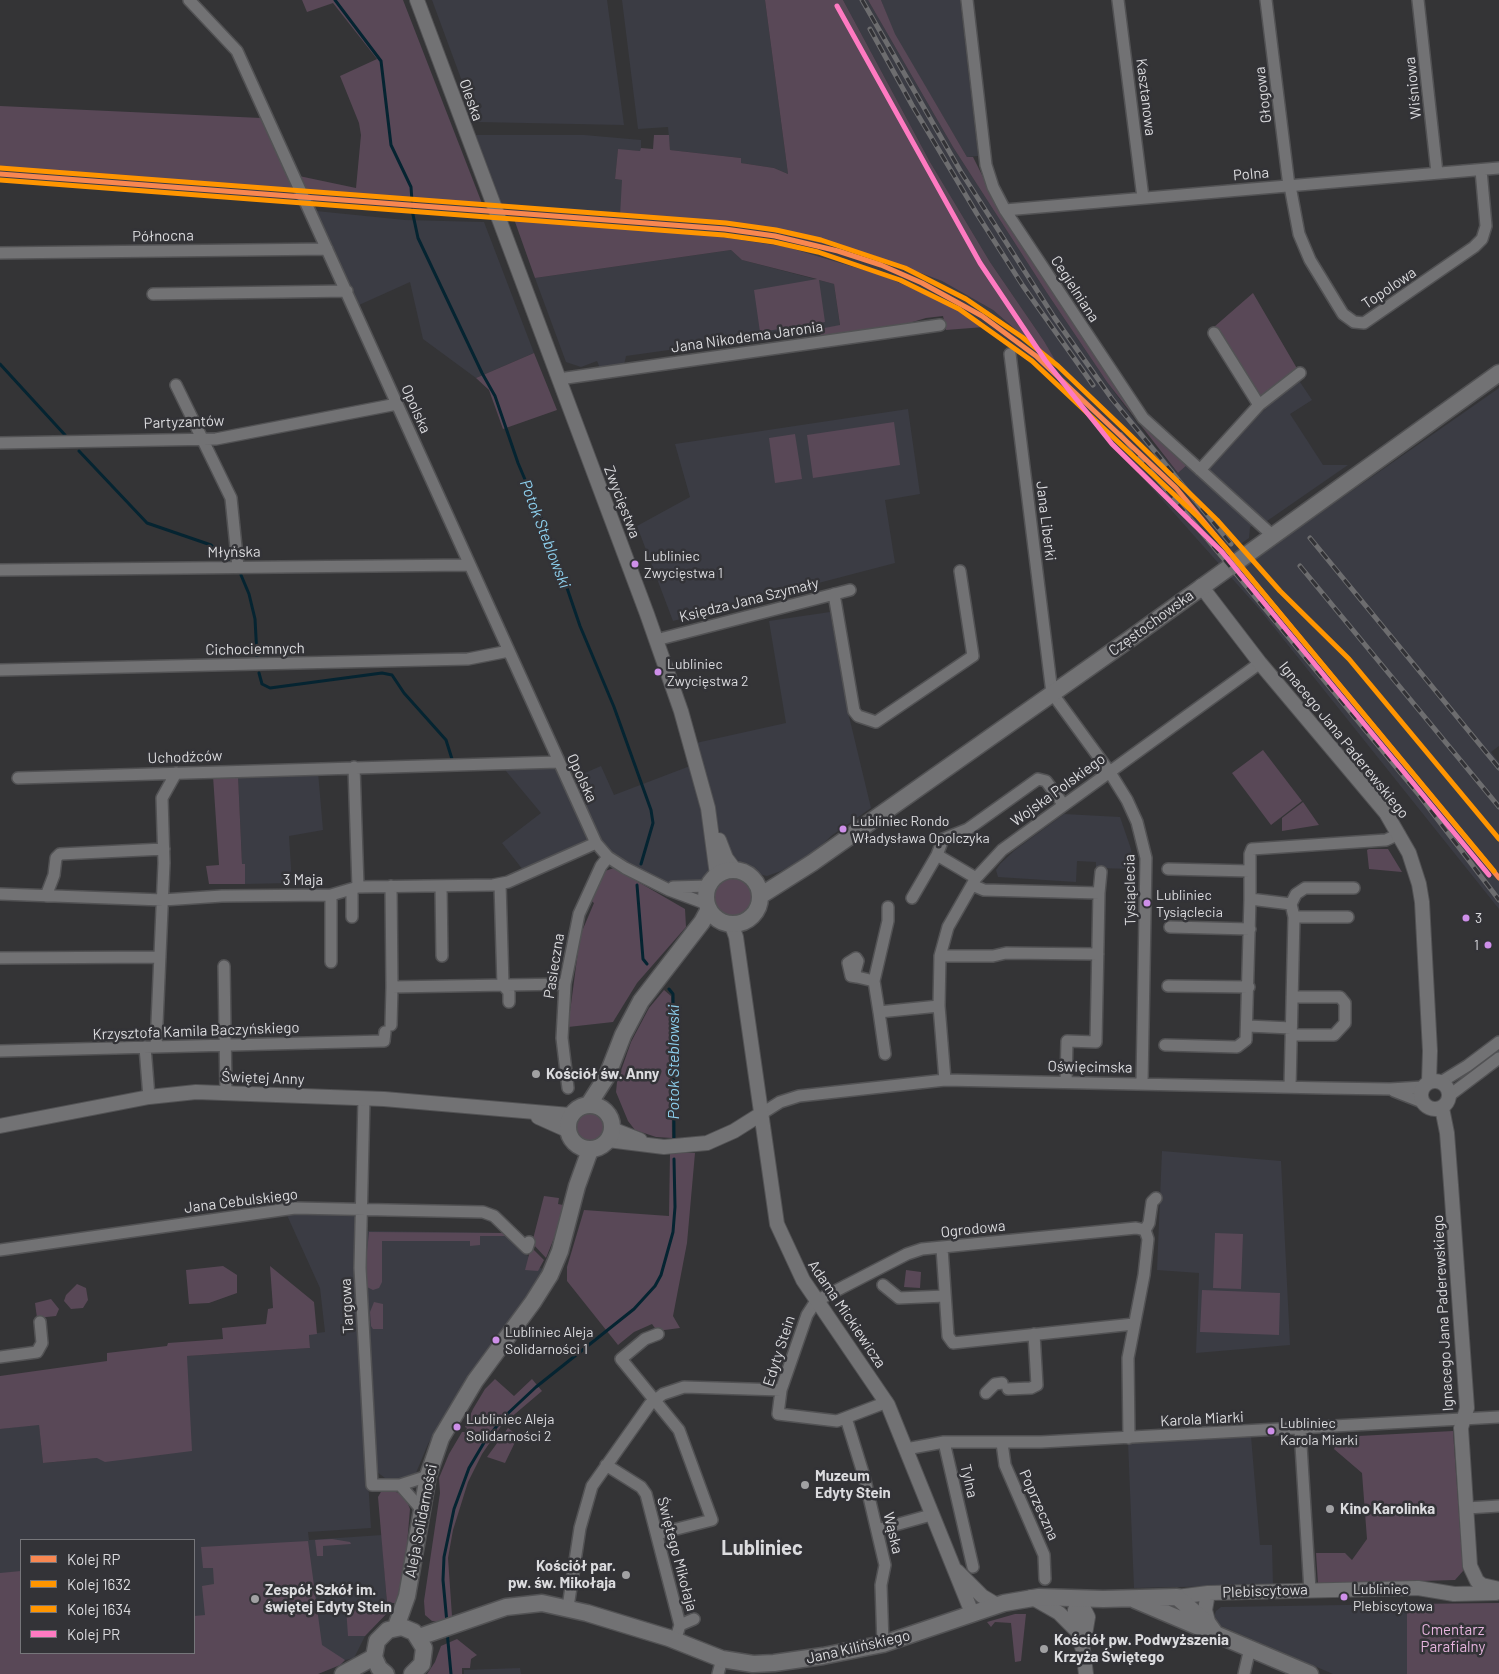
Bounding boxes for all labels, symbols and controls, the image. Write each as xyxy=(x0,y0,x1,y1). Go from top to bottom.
street label: Wiśniowa xyxy=(1401,56,1425,120)
street label: Kasztanowa xyxy=(1132,57,1160,137)
street label: Głogowa xyxy=(1251,66,1275,124)
street label: Oleska xyxy=(455,77,487,123)
street label: Polna xyxy=(1232,163,1270,185)
street label: Północna xyxy=(132,226,194,246)
street label: Cegielniana xyxy=(1047,252,1103,326)
street label: Topolowa xyxy=(1358,263,1420,313)
street label: Jana Nikodema Jaronia xyxy=(670,317,824,357)
street label: Opolska xyxy=(397,382,435,436)
street label: Partyzantów xyxy=(143,412,225,432)
street label: Zwycięstwa xyxy=(600,463,644,541)
water label: Potok Steblowski xyxy=(515,477,575,591)
street label: Jana Liberki xyxy=(1032,480,1060,562)
street label: Młyńska xyxy=(207,543,261,561)
place label: Lubliniec Zwycięstwa 1 xyxy=(644,548,723,580)
marker: Lubliniec Zwycięstwa 1 xyxy=(630,559,640,569)
street label: Księdza Jana Szymały xyxy=(677,574,821,626)
street label: Częstochowska xyxy=(1105,586,1197,660)
street label: Cichociemnych xyxy=(205,639,305,659)
place label: Lubliniec Zwycięstwa 2 xyxy=(667,656,748,689)
street label: Ignacego Jana Paderewskiego xyxy=(1275,658,1413,822)
marker: Lubliniec Zwycięstwa 2 xyxy=(653,667,663,677)
street label: Uchodźców xyxy=(147,747,223,767)
street label: Wojska Polskiego xyxy=(1007,750,1109,830)
street label: Opolska xyxy=(563,751,601,805)
place label: Lubliniec Rondo Władysława Opolczyka xyxy=(852,813,990,846)
marker: Lubliniec Rondo Władysława Opolczyka xyxy=(838,824,848,834)
street label: Tysiąclecia xyxy=(1120,854,1140,926)
street label: 3 Maja xyxy=(283,871,323,889)
place label: Lubliniec Tysiąclecia xyxy=(1156,887,1223,920)
marker: Lubliniec Tysiąclecia xyxy=(1142,898,1152,908)
place label: 3 xyxy=(1475,910,1482,926)
marker: 3 xyxy=(1461,913,1471,923)
street label: Pasieczna xyxy=(540,932,568,1000)
place label: 1 xyxy=(1474,937,1479,953)
marker: 1 xyxy=(1483,940,1493,950)
water label: Potok Steblowski xyxy=(664,1005,684,1119)
street label: Krzysztofa Kamila Baczyńskiego xyxy=(92,1018,300,1044)
street label: Oświęcimska xyxy=(1047,1057,1133,1077)
place label: Kościół św. Anny xyxy=(546,1065,659,1083)
street label: Świętej Anny xyxy=(221,1068,305,1088)
marker: Kościół św. Anny xyxy=(530,1068,542,1080)
street label: Jana Cebulskiego xyxy=(183,1185,299,1217)
street label: Ignacego Jana Paderewskiego xyxy=(1429,1214,1457,1412)
street label: Ogrodowa xyxy=(940,1217,1006,1241)
street label: Adama Mickiewicza xyxy=(804,1257,890,1371)
street label: Targowa xyxy=(337,1278,357,1334)
street label: Edyty Stein xyxy=(759,1313,799,1389)
place label: Lubliniec Aleja Solidarności 1 xyxy=(505,1324,593,1356)
marker: Lubliniec Aleja Solidarności 1 xyxy=(491,1335,501,1345)
street label: Karola Miarki xyxy=(1160,1408,1244,1430)
place label: Lubliniec Aleja Solidarności 2 xyxy=(466,1411,554,1444)
place label: Lubliniec Karola Miarki xyxy=(1280,1415,1358,1448)
marker: Lubliniec Aleja Solidarności 2 xyxy=(452,1422,462,1432)
marker: Lubliniec Karola Miarki xyxy=(1266,1426,1276,1436)
street label: Tylna xyxy=(956,1462,982,1500)
street label: Aleja Solidarności xyxy=(401,1463,441,1579)
place label: Muzeum Edyty Stein xyxy=(815,1467,891,1502)
street label: Poprzeczna xyxy=(1015,1467,1063,1543)
marker: Muzeum Edyty Stein xyxy=(799,1479,811,1491)
street label: Świętego Mikołaja xyxy=(653,1495,701,1613)
place label: Kino Karolinka xyxy=(1340,1500,1435,1518)
marker: Kino Karolinka xyxy=(1324,1503,1336,1515)
street label: Wąska xyxy=(879,1510,907,1556)
district label: Lubliniec xyxy=(721,1536,803,1560)
legend xyxy=(20,1539,195,1654)
text: Kolej RP xyxy=(67,1550,120,1568)
place label: Kościół par. pw. św. Mikołaja xyxy=(508,1557,616,1592)
marker: Kościół par. pw. św. Mikołaja xyxy=(620,1569,632,1581)
text: Kolej 1632 xyxy=(67,1575,131,1593)
place label: Zespół Szkół im. świętej Edyty Stein xyxy=(265,1581,392,1616)
street label: Plebiscytowa xyxy=(1222,1581,1308,1601)
place label: Lubliniec Plebiscytowa xyxy=(1353,1581,1433,1614)
marker: Lubliniec Plebiscytowa xyxy=(1339,1592,1349,1602)
marker: Zespół Szkół im. świętej Edyty Stein xyxy=(249,1593,261,1605)
text: Kolej 1634 xyxy=(67,1600,131,1618)
park label: Cmentarz Parafialny xyxy=(1421,1621,1485,1656)
text: Kolej PR xyxy=(67,1625,120,1643)
street label: Jana Kilińskiego xyxy=(804,1626,912,1668)
place label: Kościół pw. Podwyższenia Krzyża Świętego xyxy=(1054,1631,1229,1666)
marker: Kościół pw. Podwyższenia Krzyża Świętego xyxy=(1038,1643,1050,1655)

